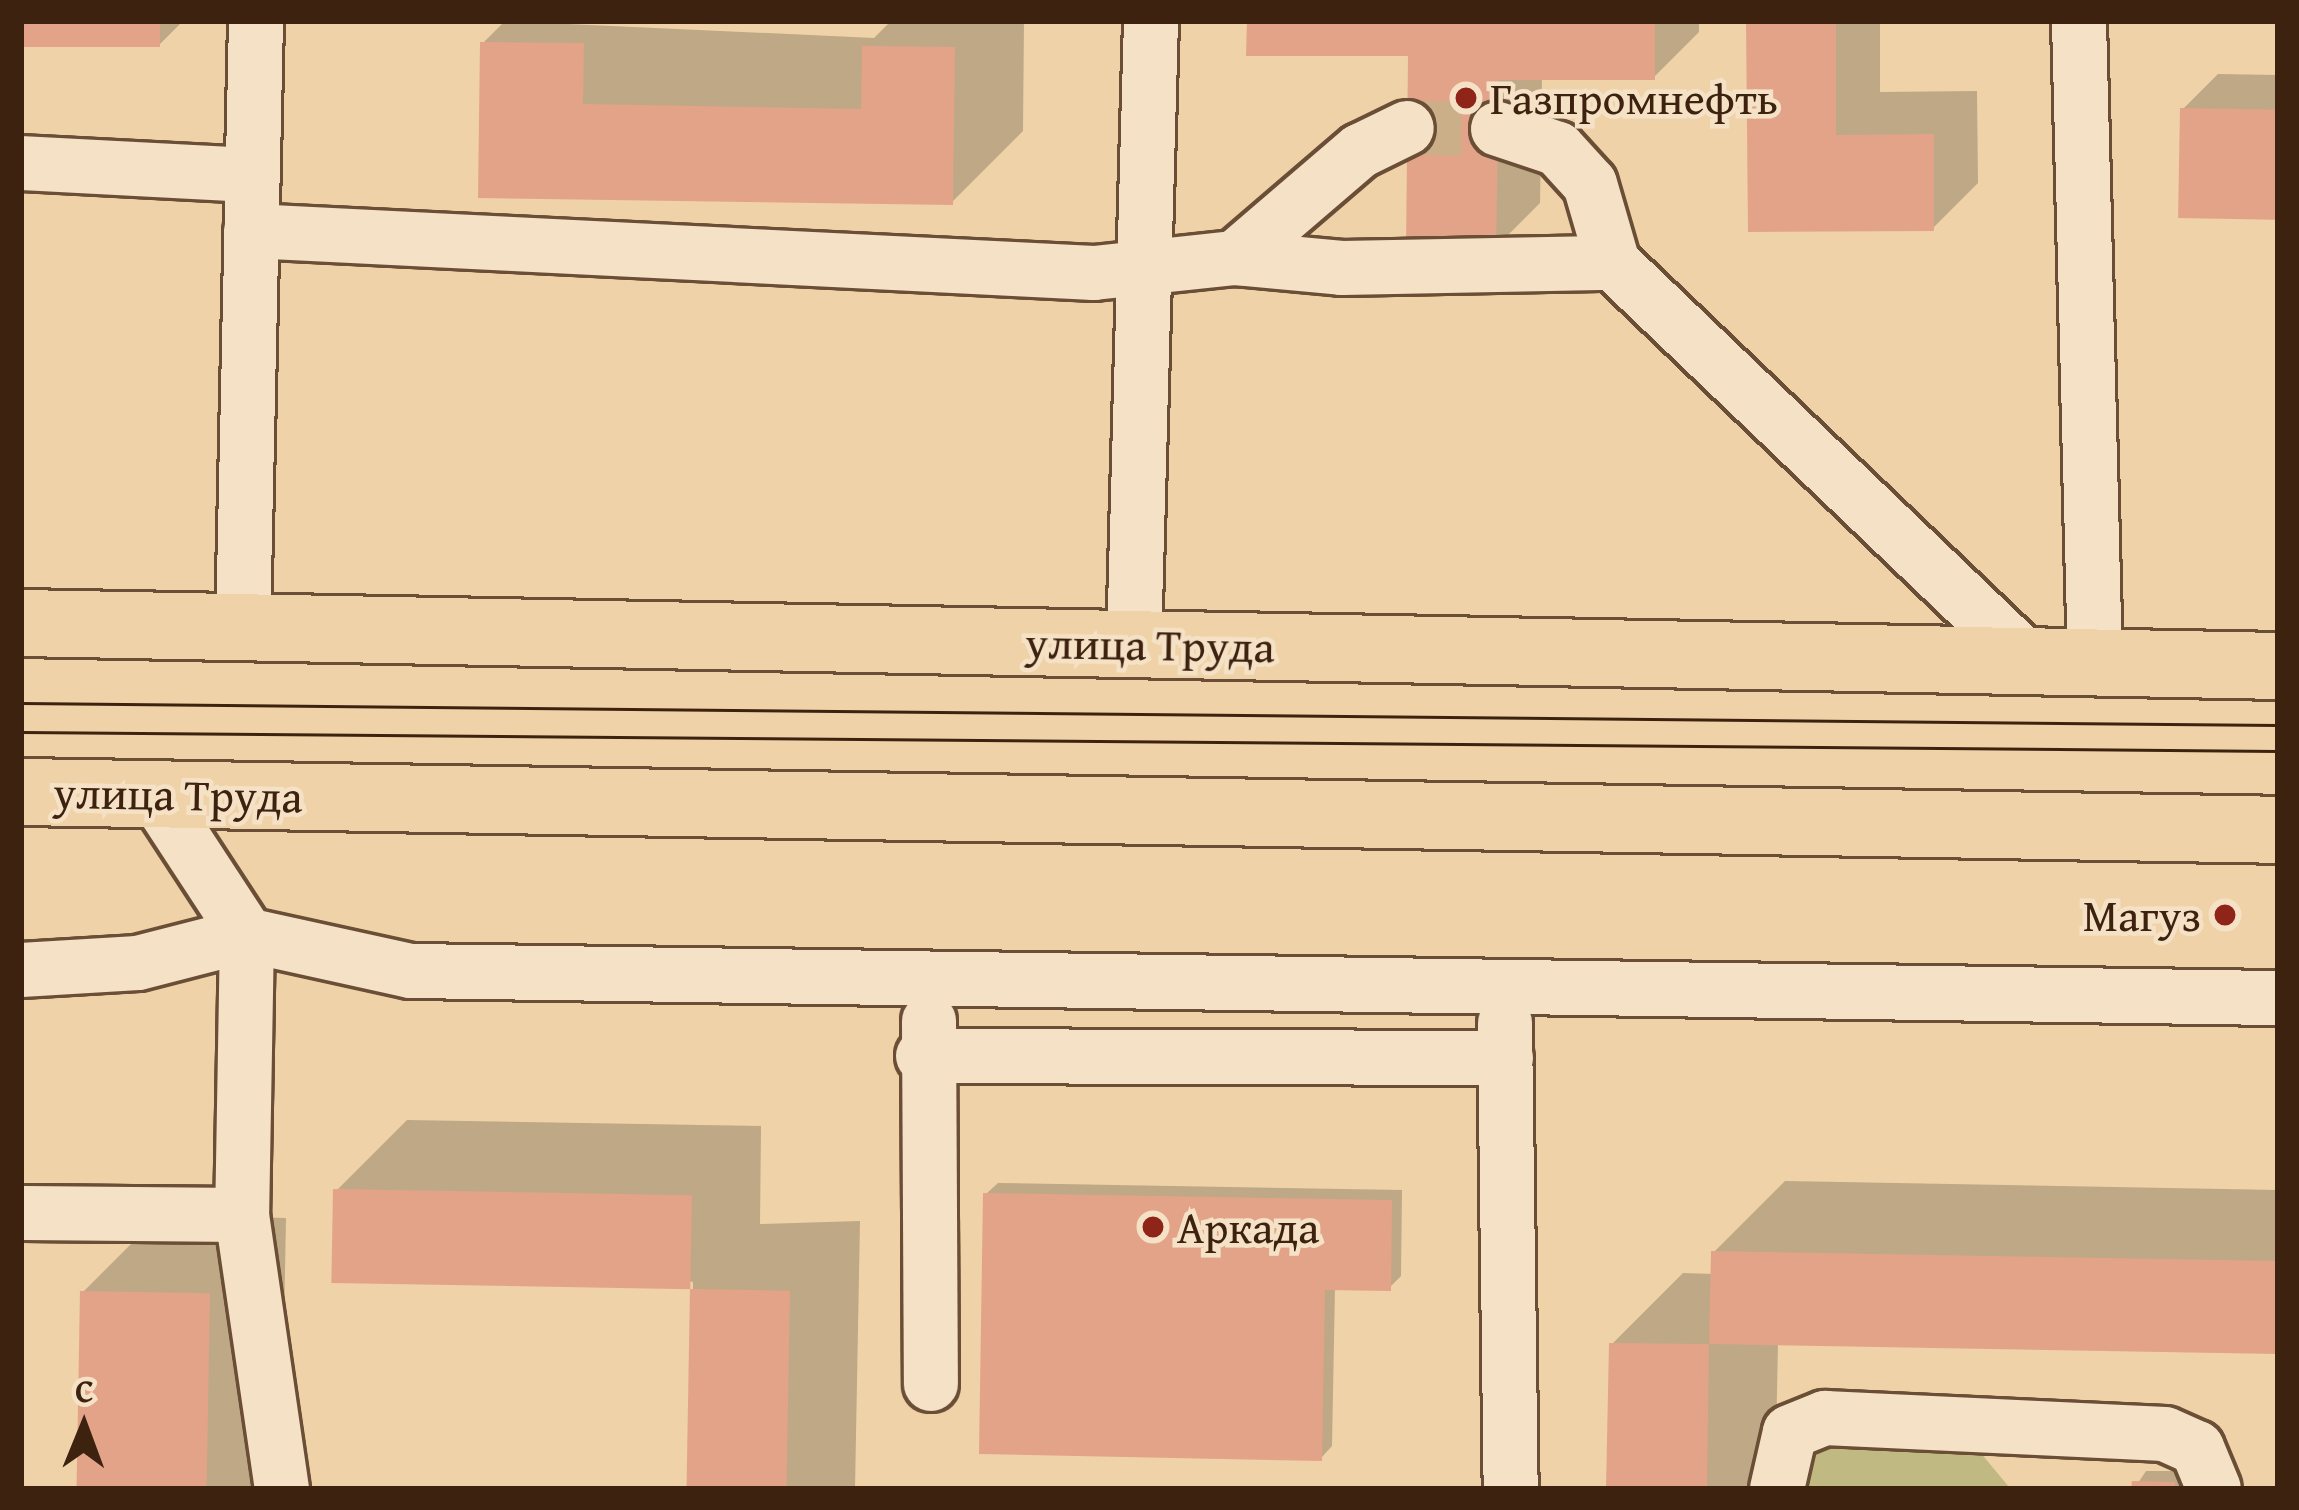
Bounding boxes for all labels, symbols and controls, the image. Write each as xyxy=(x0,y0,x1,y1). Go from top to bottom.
place label: Газпромнефть xyxy=(1490,71,1778,125)
marker: Газпромнефть xyxy=(1453,85,1479,111)
street label: улица Труда xyxy=(1025,615,1275,673)
street label: улица Труда xyxy=(53,765,303,823)
place label: Магуз xyxy=(2083,888,2201,942)
marker: Магуз xyxy=(2212,902,2238,928)
place label: Аркада xyxy=(1177,1200,1319,1254)
marker: Аркада xyxy=(1140,1214,1166,1240)
north arrow xyxy=(24,1366,144,1486)
text: С xyxy=(75,1366,94,1414)

